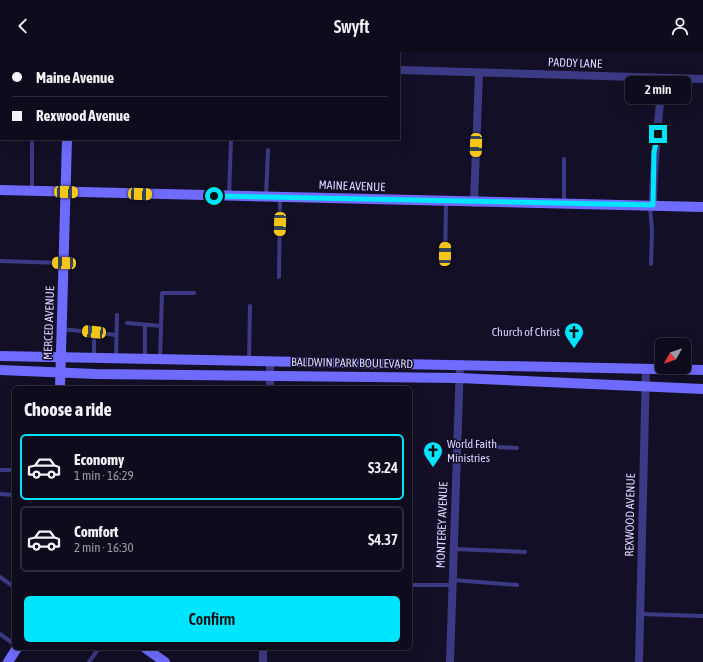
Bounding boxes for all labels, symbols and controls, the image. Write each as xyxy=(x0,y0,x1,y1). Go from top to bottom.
icon: back xyxy=(12,15,34,37)
icon: person xyxy=(669,15,691,37)
text: Swyft xyxy=(334,16,369,37)
street label: PADDY LANE xyxy=(548,55,602,71)
text: Maine Avenue xyxy=(36,69,114,86)
callout: 2 min xyxy=(625,76,691,104)
text: 2 min xyxy=(645,82,671,97)
text: Rexwood Avenue xyxy=(36,107,130,124)
route end xyxy=(649,125,667,143)
car xyxy=(470,133,482,157)
street label: MAINE AVENUE xyxy=(318,178,386,194)
car xyxy=(54,186,78,198)
route start xyxy=(205,187,223,205)
car xyxy=(128,188,152,200)
car xyxy=(274,212,286,236)
car xyxy=(439,242,451,266)
car xyxy=(52,257,76,269)
street label: MERCED AVENUE xyxy=(41,286,57,360)
church icon: Church of Christ xyxy=(563,321,585,349)
car xyxy=(81,325,107,339)
place label: Church of Christ xyxy=(492,325,561,339)
north arrow xyxy=(655,338,691,374)
map controls xyxy=(655,338,691,374)
street label: BALDWIN PARK BOULEVARD xyxy=(291,355,413,371)
text: Choose a ride xyxy=(24,399,112,420)
place label: World Faith Ministries xyxy=(447,437,497,465)
church icon: World Faith Ministries xyxy=(422,440,444,468)
icon: car xyxy=(26,449,62,485)
text: Economy xyxy=(74,451,124,468)
text: $3.24 xyxy=(368,459,398,476)
text: 1 min · 16:29 xyxy=(74,468,134,483)
street label: REXWOOD AVENUE xyxy=(622,473,638,557)
street label: MONTEREY AVENUE xyxy=(433,482,451,568)
icon: car xyxy=(26,521,62,557)
text: Comfort xyxy=(74,523,118,540)
text: $4.37 xyxy=(368,531,398,548)
text: 2 min · 16:30 xyxy=(74,540,134,555)
button: Confirm xyxy=(24,596,400,642)

